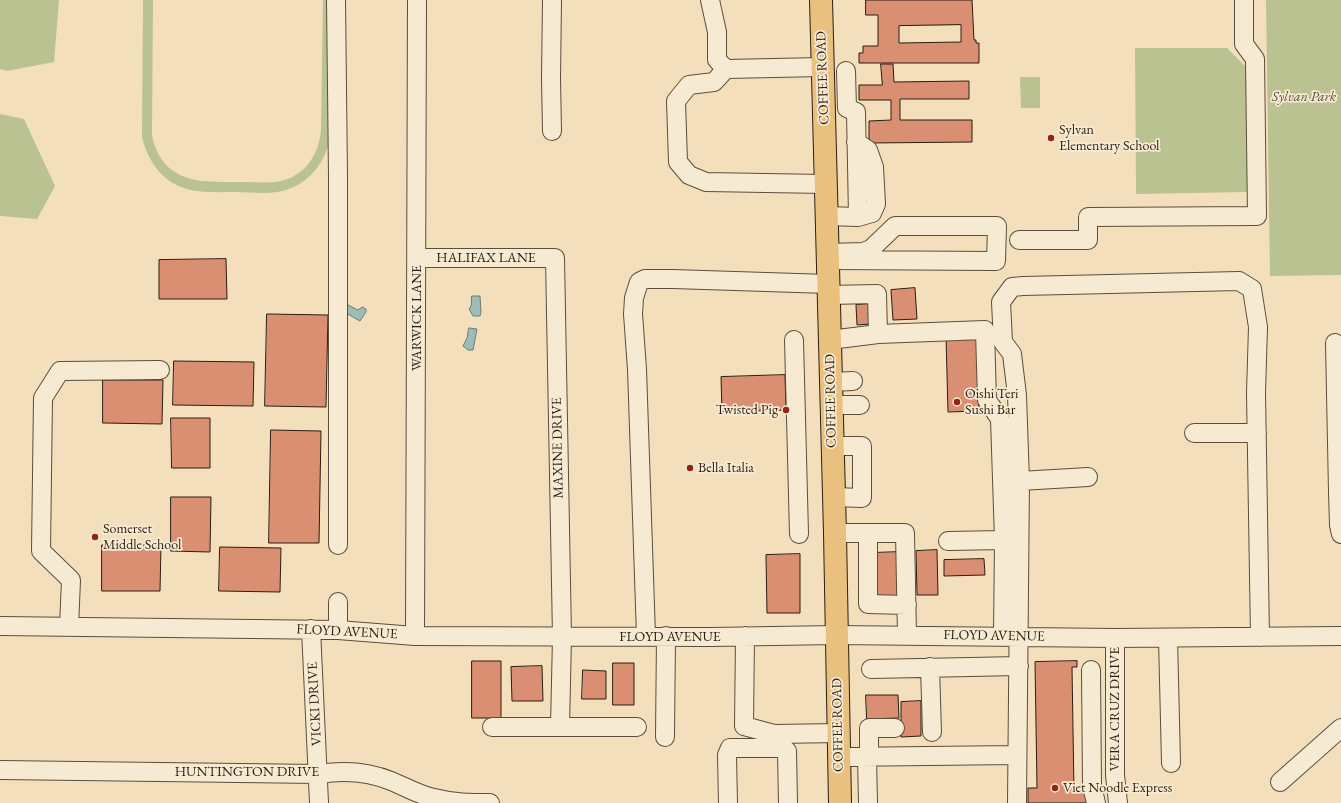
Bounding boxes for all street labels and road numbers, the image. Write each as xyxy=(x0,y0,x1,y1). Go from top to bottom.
street label: COFFEE ROAD xyxy=(813,31,833,125)
street label: HALIFAX LANE xyxy=(436,250,536,266)
street label: WARWICK LANE xyxy=(409,265,425,371)
street label: COFFEE ROAD xyxy=(822,354,840,448)
street label: MAXINE DRIVE xyxy=(549,397,567,499)
street label: FLOYD AVENUE xyxy=(296,621,398,643)
street label: FLOYD AVENUE xyxy=(943,627,1045,645)
street label: FLOYD AVENUE xyxy=(619,629,721,645)
street label: VERA CRUZ DRIVE xyxy=(1107,647,1123,771)
street label: VICKI DRIVE xyxy=(304,662,326,746)
street label: COFFEE ROAD xyxy=(829,678,847,772)
street label: HUNTINGTON DRIVE xyxy=(175,764,319,780)

